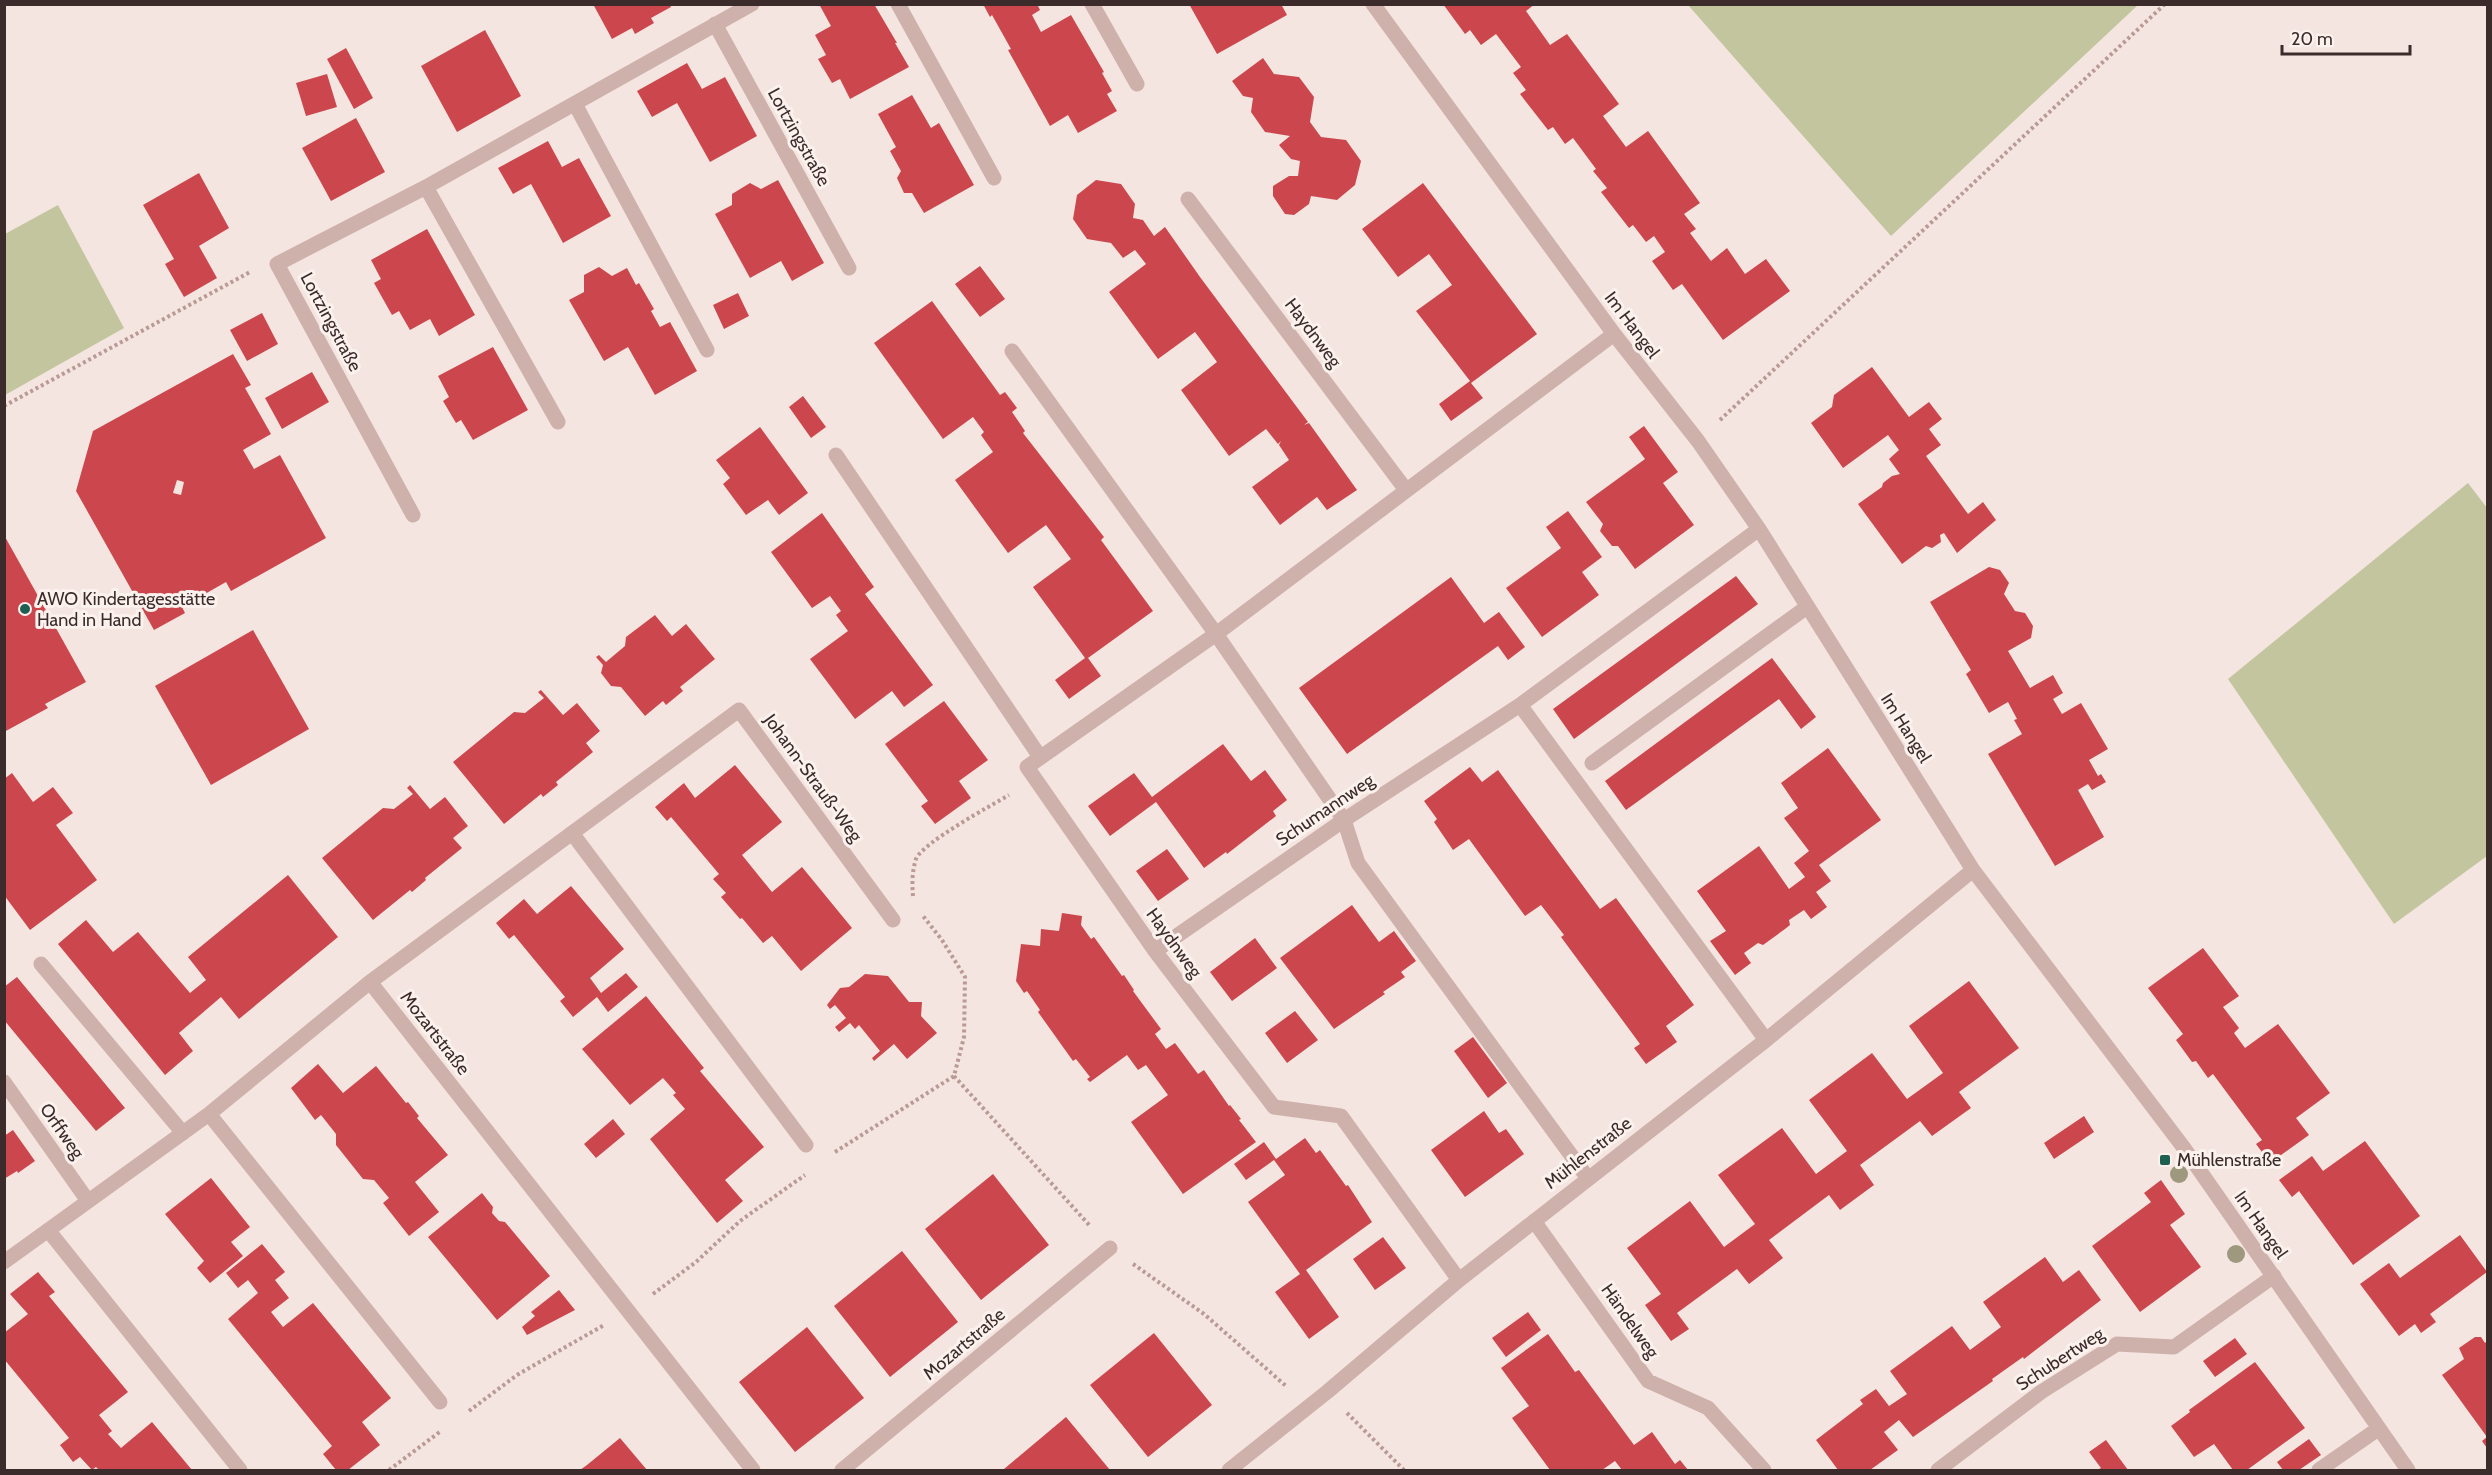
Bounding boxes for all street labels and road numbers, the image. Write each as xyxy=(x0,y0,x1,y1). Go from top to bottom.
street label: Lortzingstraße xyxy=(763,84,835,190)
street label: Lortzingstraße xyxy=(296,269,366,375)
street label: Im Hangel xyxy=(1600,287,1665,363)
street label: Haydnweg xyxy=(1280,294,1347,373)
street label: Im Hangel xyxy=(1876,689,1936,768)
street label: Johann-Strauß-Weg xyxy=(759,709,867,847)
street label: Schumannweg xyxy=(1272,769,1379,851)
street label: Haydnweg xyxy=(1141,904,1207,983)
street label: Mozartstraße xyxy=(395,987,475,1079)
street label: Orffweg xyxy=(35,1099,90,1164)
street label: Mühlenstraße xyxy=(1540,1112,1636,1194)
street label: Im Hangel xyxy=(2230,1187,2293,1264)
street label: Händelweg xyxy=(1596,1280,1664,1363)
street label: Mozartstraße xyxy=(919,1303,1009,1385)
street label: Schubertweg xyxy=(2012,1322,2109,1395)

